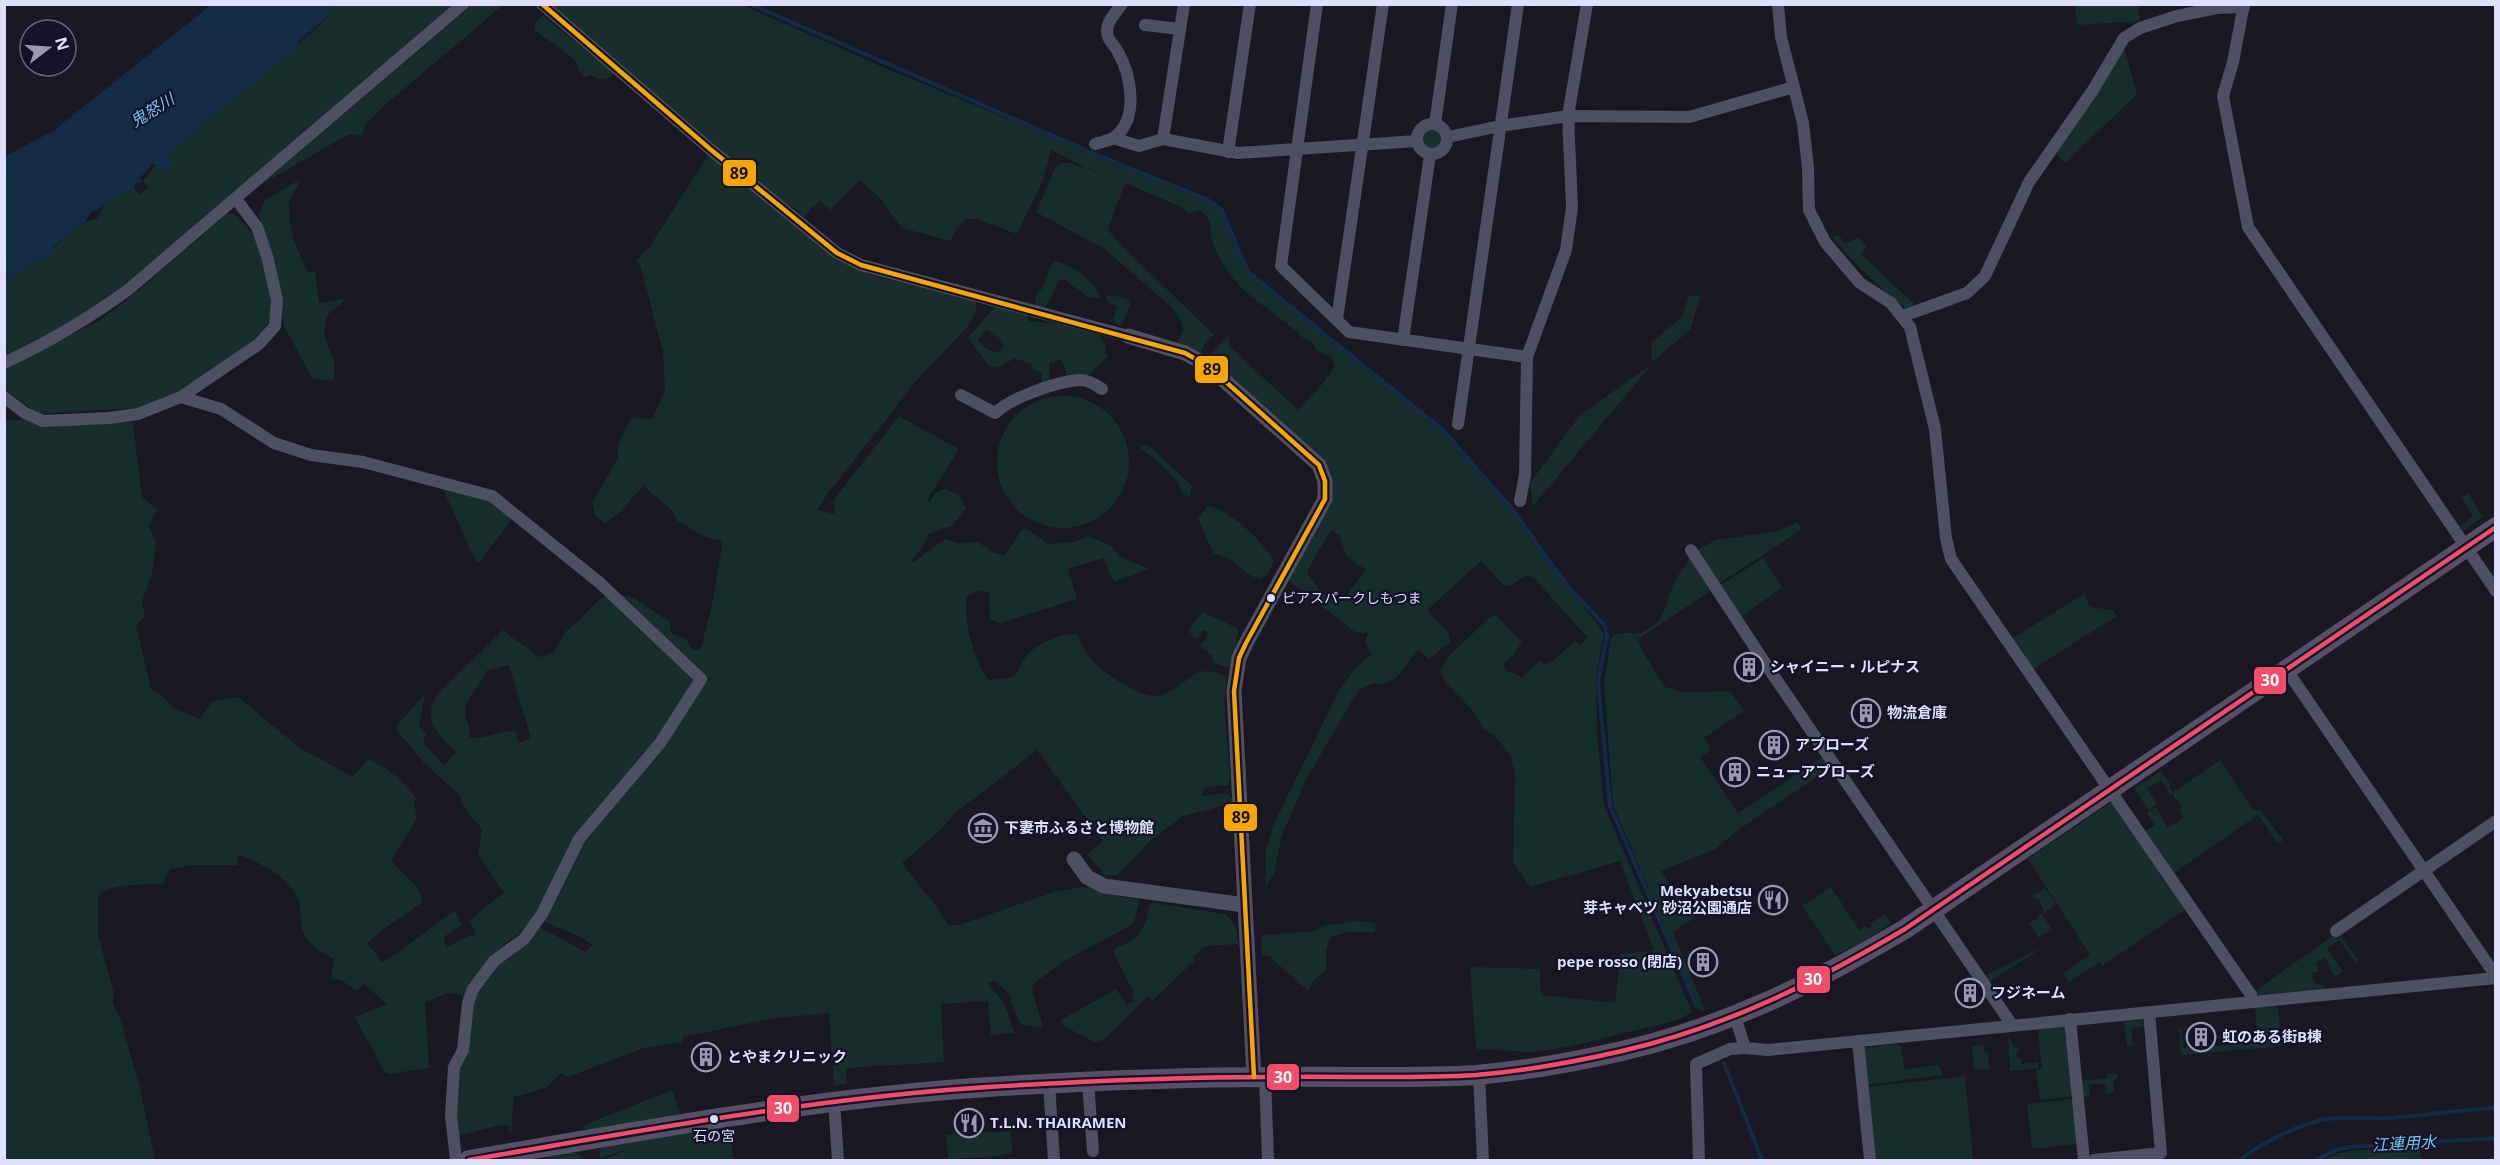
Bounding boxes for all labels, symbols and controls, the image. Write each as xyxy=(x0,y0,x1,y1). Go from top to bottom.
north arrow xyxy=(18,18,78,78)
text: N xyxy=(50,34,75,53)
water label: 鬼怒川 xyxy=(126,87,180,132)
line badge: 89 xyxy=(722,159,757,187)
text: 89 xyxy=(730,162,748,184)
line badge: 89 xyxy=(1194,355,1229,384)
text: 89 xyxy=(1203,358,1221,380)
place label: ビアスパークしもつま xyxy=(1282,588,1421,607)
marker: ビアスパークしもつま xyxy=(1265,592,1277,604)
building icon: シャイニー・ルピナス xyxy=(1733,651,1765,683)
place label: シャイニー・ルピナス xyxy=(1770,656,1920,676)
line badge: 30 xyxy=(2253,666,2287,695)
text: 30 xyxy=(2261,669,2279,691)
building icon: 物流倉庫 xyxy=(1850,697,1882,729)
place label: 物流倉庫 xyxy=(1887,702,1947,722)
building icon: アプローズ xyxy=(1758,729,1790,761)
place label: アプローズ xyxy=(1795,734,1869,754)
building icon: ニューアプローズ xyxy=(1719,756,1751,788)
place label: ニューアプローズ xyxy=(1756,761,1875,781)
line badge: 89 xyxy=(1223,803,1258,832)
text: 89 xyxy=(1232,806,1250,828)
museum icon: 下妻市ふるさと博物館 xyxy=(967,812,999,844)
place label: 下妻市ふるさと博物館 xyxy=(1004,817,1154,837)
place label: Mekyabetsu 芽キャベツ 砂沼公園通店 xyxy=(1583,880,1752,917)
restaurant icon: Mekyabetsu 芽キャベツ 砂沼公園通店 xyxy=(1757,884,1789,916)
building icon: pepe rosso (閉店) xyxy=(1687,946,1719,978)
place label: pepe rosso (閉店) xyxy=(1557,951,1682,971)
line badge: 30 xyxy=(1796,965,1831,994)
text: 30 xyxy=(1804,968,1822,990)
building icon: フジネーム xyxy=(1954,977,1986,1009)
place label: フジネーム xyxy=(1991,982,2066,1002)
building icon: 虹のある街B棟 xyxy=(2185,1021,2217,1053)
place label: 虹のある街B棟 xyxy=(2222,1026,2322,1046)
building icon: とやまクリニック xyxy=(690,1041,722,1073)
place label: とやまクリニック xyxy=(727,1046,847,1066)
line badge: 30 xyxy=(1266,1063,1300,1091)
text: 30 xyxy=(1274,1066,1292,1088)
line badge: 30 xyxy=(766,1094,800,1123)
text: 30 xyxy=(774,1097,792,1119)
restaurant icon: T.L.N. THAIRAMEN xyxy=(953,1107,985,1139)
place label: T.L.N. THAIRAMEN xyxy=(990,1112,1127,1132)
marker: 石の宮 xyxy=(708,1113,720,1125)
place label: 石の宮 xyxy=(693,1126,735,1145)
water label: 江連用水 xyxy=(2371,1130,2439,1156)

